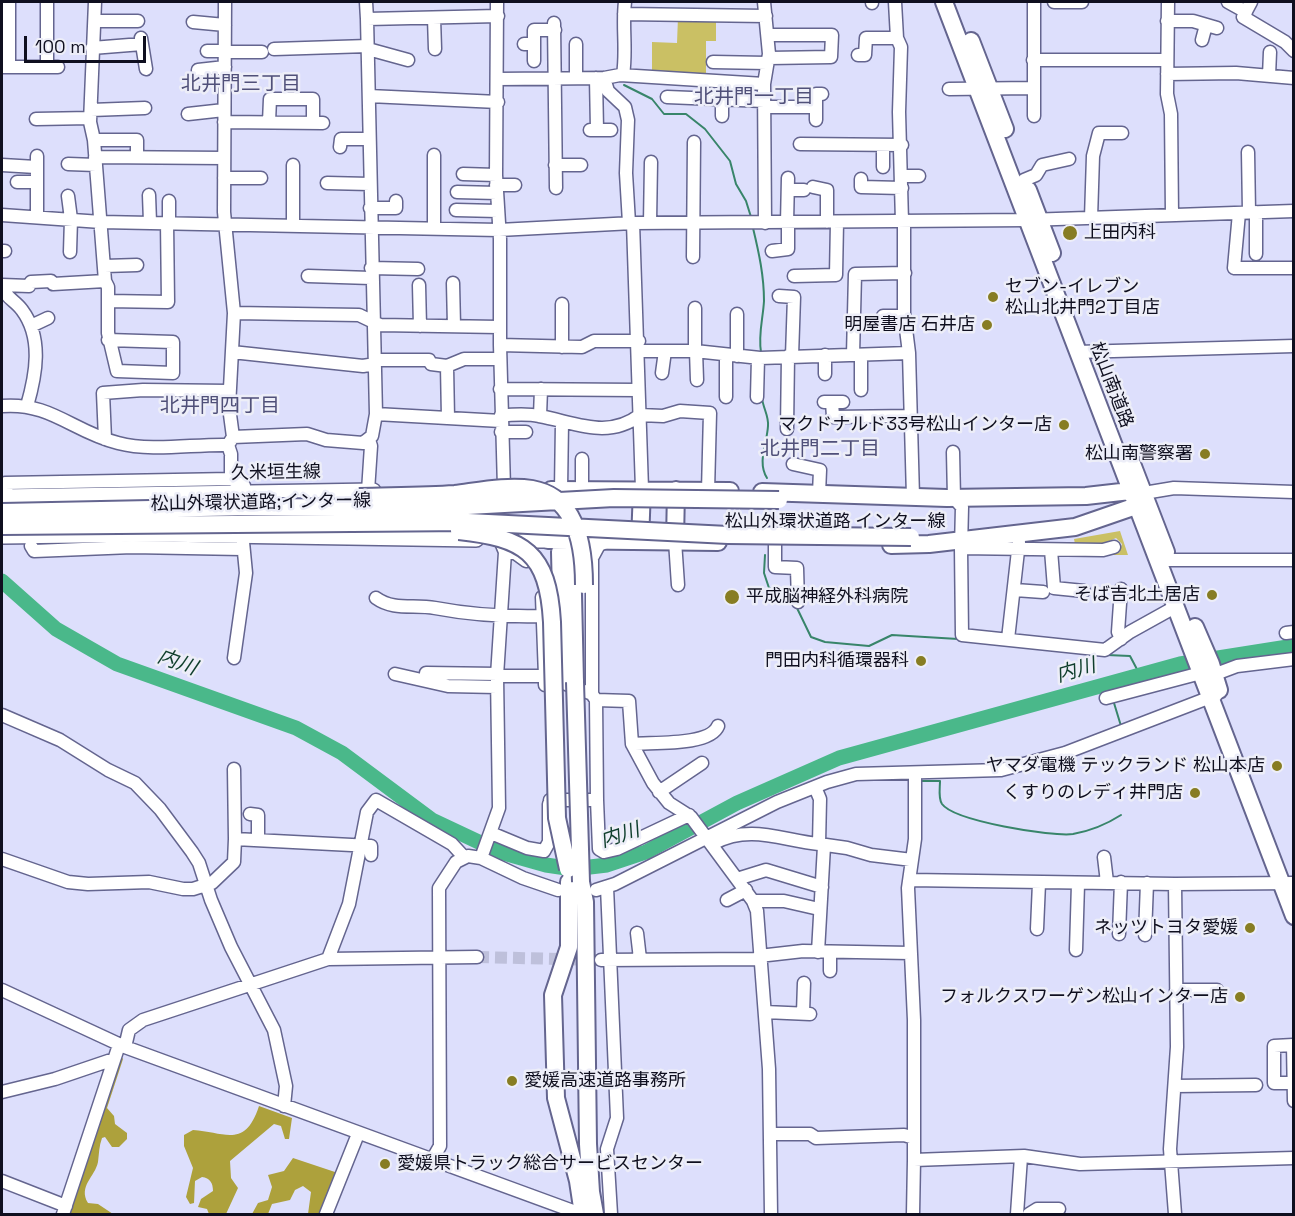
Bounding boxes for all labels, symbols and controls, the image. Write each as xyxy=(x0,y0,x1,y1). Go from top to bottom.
scale bar xyxy=(27,24,148,62)
text: 100 m xyxy=(35,35,86,58)
district label: 北井門三丁目 xyxy=(181,73,301,97)
district label: 北井門一丁目 xyxy=(694,86,814,110)
place label: 上田内科 xyxy=(1084,222,1156,244)
marker: 上田内科 xyxy=(1061,224,1079,242)
place label: セブン-イレブン 松山北井門2丁目店 xyxy=(1005,276,1160,318)
marker: セブン-イレブン 松山北井門2丁目店 xyxy=(986,290,1000,304)
place label: 明屋書店 石井店 xyxy=(844,314,975,336)
marker: 明屋書店 石井店 xyxy=(980,318,994,332)
street label: 松山南道路 xyxy=(1085,339,1137,431)
district label: 北井門四丁目 xyxy=(160,395,280,419)
place label: マクドナルド33号松山インター店 xyxy=(778,414,1052,436)
marker: マクドナルド33号松山インター店 xyxy=(1057,418,1071,432)
district label: 北井門二丁目 xyxy=(760,438,880,462)
place label: 松山南警察署 xyxy=(1085,443,1193,465)
marker: 松山南警察署 xyxy=(1198,447,1212,461)
street label: 久米垣生線 xyxy=(231,461,321,485)
street label: 松山外環状道路;インター線 xyxy=(151,490,371,516)
street label: 松山外環状道路 インター線 xyxy=(725,511,945,533)
place label: そば吉北土居店 xyxy=(1074,584,1200,606)
place label: 平成脳神経外科病院 xyxy=(746,586,908,608)
marker: 平成脳神経外科病院 xyxy=(723,588,741,606)
marker: そば吉北土居店 xyxy=(1205,588,1219,602)
water label: 内川 xyxy=(154,645,200,681)
place label: 門田内科循環器科 xyxy=(765,650,909,672)
marker: 門田内科循環器科 xyxy=(914,654,928,668)
water label: 内川 xyxy=(1053,654,1099,688)
place label: ヤマダ電機 テックランド 松山本店 xyxy=(986,755,1265,777)
marker: ヤマダ電機 テックランド 松山本店 xyxy=(1270,759,1284,773)
place label: くすりのレディ井門店 xyxy=(1003,782,1183,804)
marker: くすりのレディ井門店 xyxy=(1188,786,1202,800)
water label: 内川 xyxy=(597,818,643,854)
place label: ネッツトヨタ愛媛 xyxy=(1094,917,1238,939)
marker: ネッツトヨタ愛媛 xyxy=(1243,921,1257,935)
place label: フォルクスワーゲン松山インター店 xyxy=(940,986,1228,1008)
marker: フォルクスワーゲン松山インター店 xyxy=(1233,990,1247,1004)
place label: 愛媛高速道路事務所 xyxy=(524,1070,686,1092)
marker: 愛媛高速道路事務所 xyxy=(505,1074,519,1088)
place label: 愛媛県トラック総合サービスセンター xyxy=(397,1153,703,1175)
marker: 愛媛県トラック総合サービスセンター xyxy=(378,1157,392,1171)

